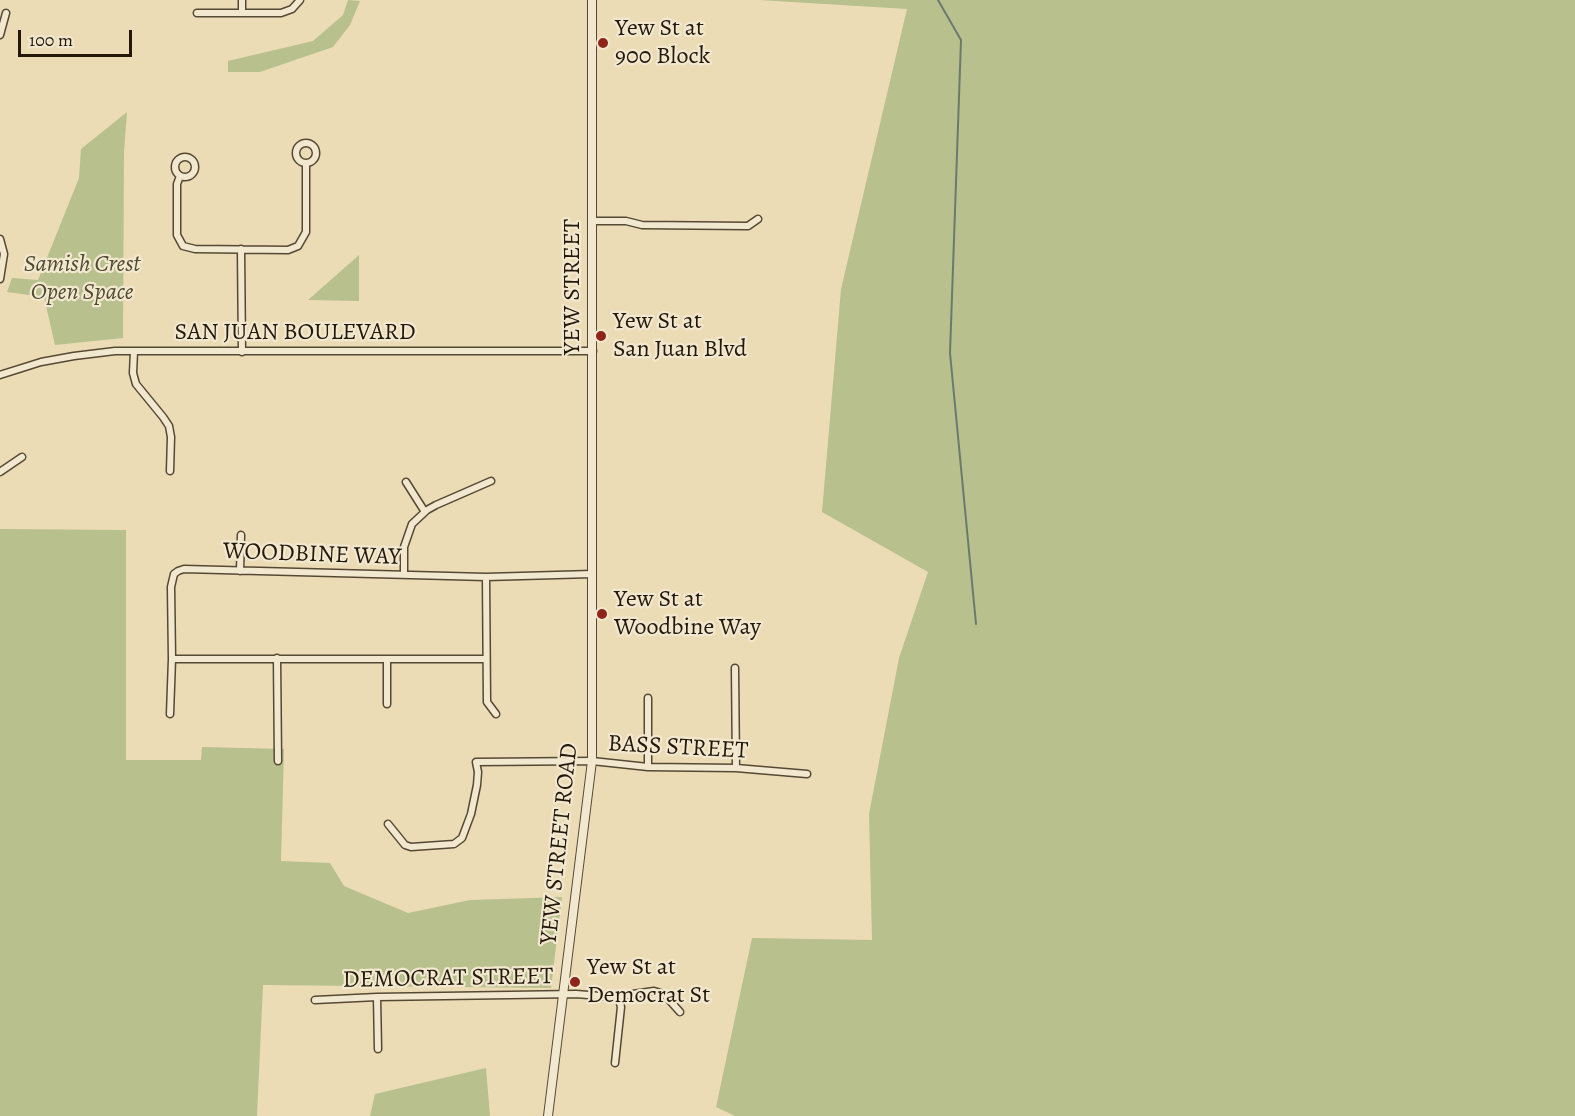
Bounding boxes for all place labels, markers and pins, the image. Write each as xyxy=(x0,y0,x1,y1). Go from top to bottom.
place label: Yew St at 900 Block xyxy=(615,15,710,71)
marker: Yew St at 900 Block xyxy=(596,36,610,50)
place label: Yew St at San Juan Blvd xyxy=(613,308,747,364)
marker: Yew St at San Juan Blvd xyxy=(594,329,608,343)
place label: Yew St at Woodbine Way xyxy=(614,586,761,642)
marker: Yew St at Woodbine Way xyxy=(595,607,609,621)
place label: Yew St at Democrat St xyxy=(587,954,710,1010)
marker: Yew St at Democrat St xyxy=(568,975,582,989)

